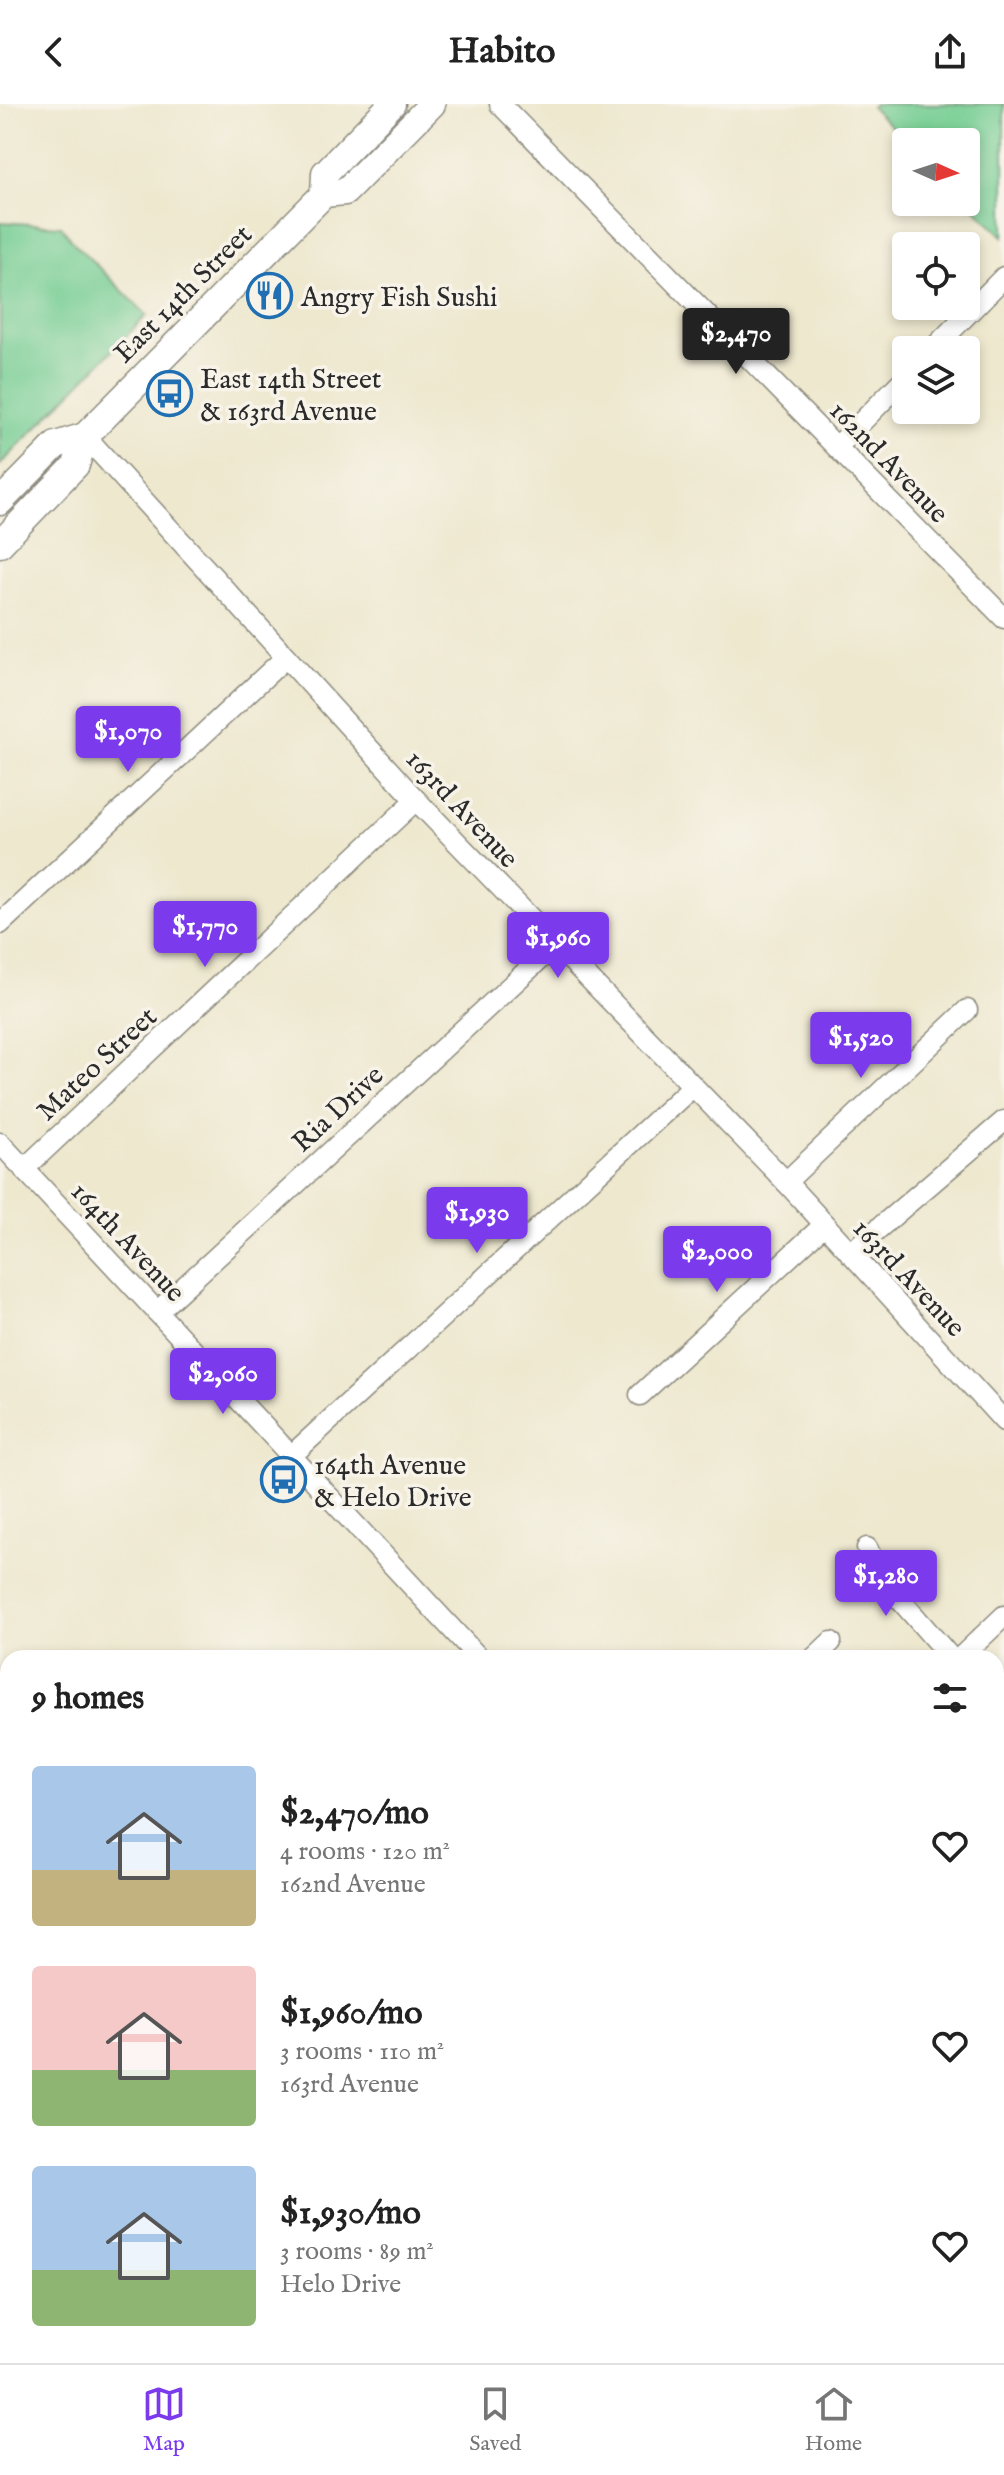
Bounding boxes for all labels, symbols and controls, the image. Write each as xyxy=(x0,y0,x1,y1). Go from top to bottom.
text: Habito xyxy=(449,29,555,75)
icon: back xyxy=(32,30,76,74)
icon: share xyxy=(928,30,972,74)
north arrow xyxy=(892,128,980,216)
map controls xyxy=(892,128,980,424)
street label: East 14th Street xyxy=(107,218,261,371)
button: locate xyxy=(892,232,980,320)
restaurant icon: Angry Fish Sushi xyxy=(246,272,294,320)
place label: Angry Fish Sushi xyxy=(300,281,497,316)
pin: $2,470 xyxy=(671,308,801,376)
text: $2,470 xyxy=(700,317,772,350)
button: layers xyxy=(892,336,980,424)
place label: East 14th Street & 163rd Avenue xyxy=(200,363,382,430)
bus stop icon: East 14th Street & 163rd Avenue xyxy=(145,370,193,418)
street label: 162nd Avenue xyxy=(821,394,955,531)
pin: $1,070 xyxy=(63,706,193,774)
text: $1,070 xyxy=(94,715,162,748)
street label: 163rd Avenue xyxy=(397,743,525,876)
pin: $1,770 xyxy=(140,901,270,969)
text: $1,770 xyxy=(172,910,238,943)
pin: $1,960 xyxy=(493,912,623,980)
text: $1,960 xyxy=(525,921,591,954)
street label: Mateo Street xyxy=(30,1000,165,1129)
pin: $1,520 xyxy=(796,1012,926,1080)
text: $1,520 xyxy=(828,1021,894,1054)
street label: Ria Drive xyxy=(286,1059,392,1161)
street label: 164th Avenue xyxy=(62,1175,192,1310)
pin: $1,930 xyxy=(412,1187,542,1255)
text: $1,930 xyxy=(445,1196,509,1229)
street label: 163rd Avenue xyxy=(844,1212,972,1345)
pin: $2,000 xyxy=(652,1226,782,1294)
text: $2,000 xyxy=(681,1235,753,1268)
pin: $2,060 xyxy=(158,1348,288,1416)
text: $2,060 xyxy=(188,1357,258,1390)
place label: 164th Avenue & Helo Drive xyxy=(314,1449,472,1516)
bus stop icon: 164th Avenue & Helo Drive xyxy=(259,1456,307,1504)
pin: $1,280 xyxy=(821,1550,951,1618)
text: $1,280 xyxy=(853,1559,919,1592)
icon: filters xyxy=(928,1676,972,1720)
text: 9 homes xyxy=(32,1677,144,1720)
text: $2,470/mo xyxy=(280,1792,429,1835)
icon: home xyxy=(96,1798,192,1894)
icon: heart xyxy=(928,1824,972,1868)
text: 4 rooms · 120 m² xyxy=(280,1835,450,1868)
text: 162nd Avenue xyxy=(280,1868,426,1901)
text: $1,960/mo xyxy=(280,1992,422,2035)
icon: home xyxy=(96,1998,192,2094)
icon: heart xyxy=(928,2024,972,2068)
text: 3 rooms · 110 m² xyxy=(280,2035,444,2068)
text: 163rd Avenue xyxy=(280,2068,419,2101)
text: $1,930/mo xyxy=(280,2192,421,2235)
icon: home xyxy=(96,2198,192,2294)
icon: heart xyxy=(928,2224,972,2268)
text: 3 rooms · 89 m² xyxy=(280,2235,434,2268)
text: Helo Drive xyxy=(280,2268,401,2301)
tab: Map xyxy=(142,2382,186,2458)
tab: Saved xyxy=(469,2382,521,2458)
tab: Home xyxy=(805,2382,862,2458)

